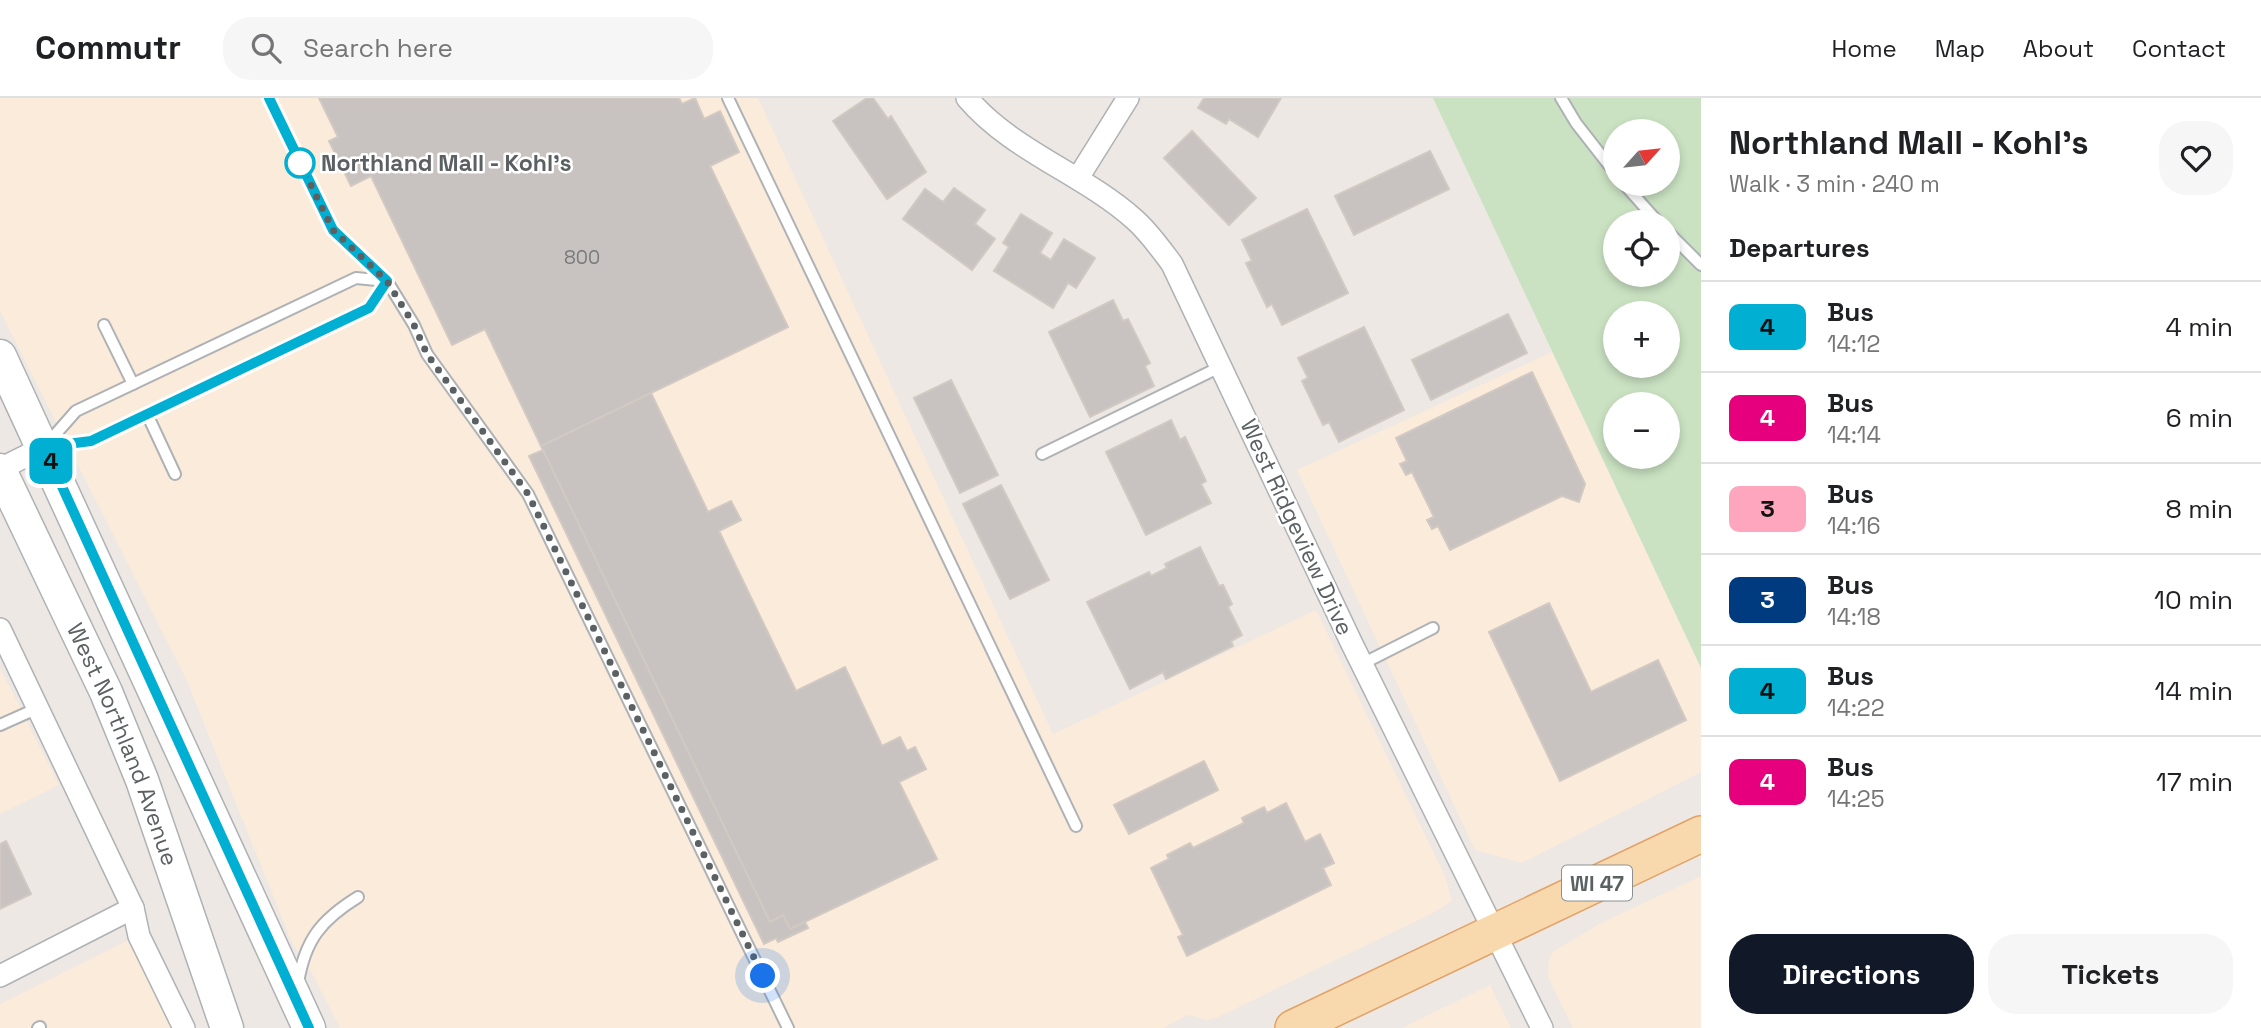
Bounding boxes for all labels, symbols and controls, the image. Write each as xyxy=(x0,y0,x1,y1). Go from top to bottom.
search box xyxy=(223,17,713,80)
text: Commutr xyxy=(35,27,181,69)
icon: search xyxy=(247,29,285,67)
text: Search here xyxy=(303,31,453,65)
text: Home xyxy=(1831,33,1897,64)
text: Map xyxy=(1935,33,1985,64)
text: About xyxy=(2023,33,2094,64)
text: Contact xyxy=(2132,33,2226,64)
north arrow xyxy=(1603,119,1680,196)
map controls xyxy=(1603,119,1680,469)
button: heart xyxy=(2159,121,2233,195)
text: Northland Mall - Kohl's xyxy=(1729,122,2089,164)
marker: Northland Mall - Kohl's xyxy=(285,148,315,178)
place label: Northland Mall - Kohl's xyxy=(321,148,572,178)
text: Walk · 3 min · 240 m xyxy=(1729,169,1940,199)
button: locate xyxy=(1603,210,1680,287)
text: Departures xyxy=(1729,231,1870,265)
house number: 800 xyxy=(564,245,600,270)
text: Bus xyxy=(1827,295,1874,329)
button: + xyxy=(1603,301,1680,378)
text: 4 min xyxy=(2165,310,2233,344)
text: 4 xyxy=(1760,311,1775,342)
text: 14:12 xyxy=(1827,329,1880,359)
text: Bus xyxy=(1827,386,1874,420)
button: − xyxy=(1603,392,1680,469)
text: 6 min xyxy=(2166,401,2233,435)
text: 4 xyxy=(1760,402,1775,433)
street label: West Ridgeview Drive xyxy=(1234,414,1360,640)
text: 14:14 xyxy=(1827,420,1881,450)
line badge: 4 xyxy=(28,438,74,484)
text: 4 xyxy=(43,445,59,476)
text: Bus xyxy=(1827,477,1874,511)
text: 8 min xyxy=(2165,492,2233,526)
text: 3 xyxy=(1760,493,1775,524)
text: 14:16 xyxy=(1827,511,1881,541)
text: Bus xyxy=(1827,568,1874,602)
text: 10 min xyxy=(2154,583,2233,617)
text: 3 xyxy=(1760,584,1775,615)
text: 14:18 xyxy=(1827,602,1881,632)
street label: West Northland Avenue xyxy=(60,618,185,870)
text: Bus xyxy=(1827,659,1874,693)
text: 14 min xyxy=(2155,674,2233,708)
text: 4 xyxy=(1760,675,1775,706)
text: 14:22 xyxy=(1827,693,1885,723)
text: Bus xyxy=(1827,750,1874,784)
text: 17 min xyxy=(2156,765,2233,799)
text: 4 xyxy=(1760,766,1775,797)
text: 14:25 xyxy=(1827,784,1884,814)
road number: WI 47 xyxy=(1562,866,1632,900)
button: Directions xyxy=(1729,934,1974,1014)
button: Tickets xyxy=(1988,934,2233,1014)
your location xyxy=(745,958,780,993)

